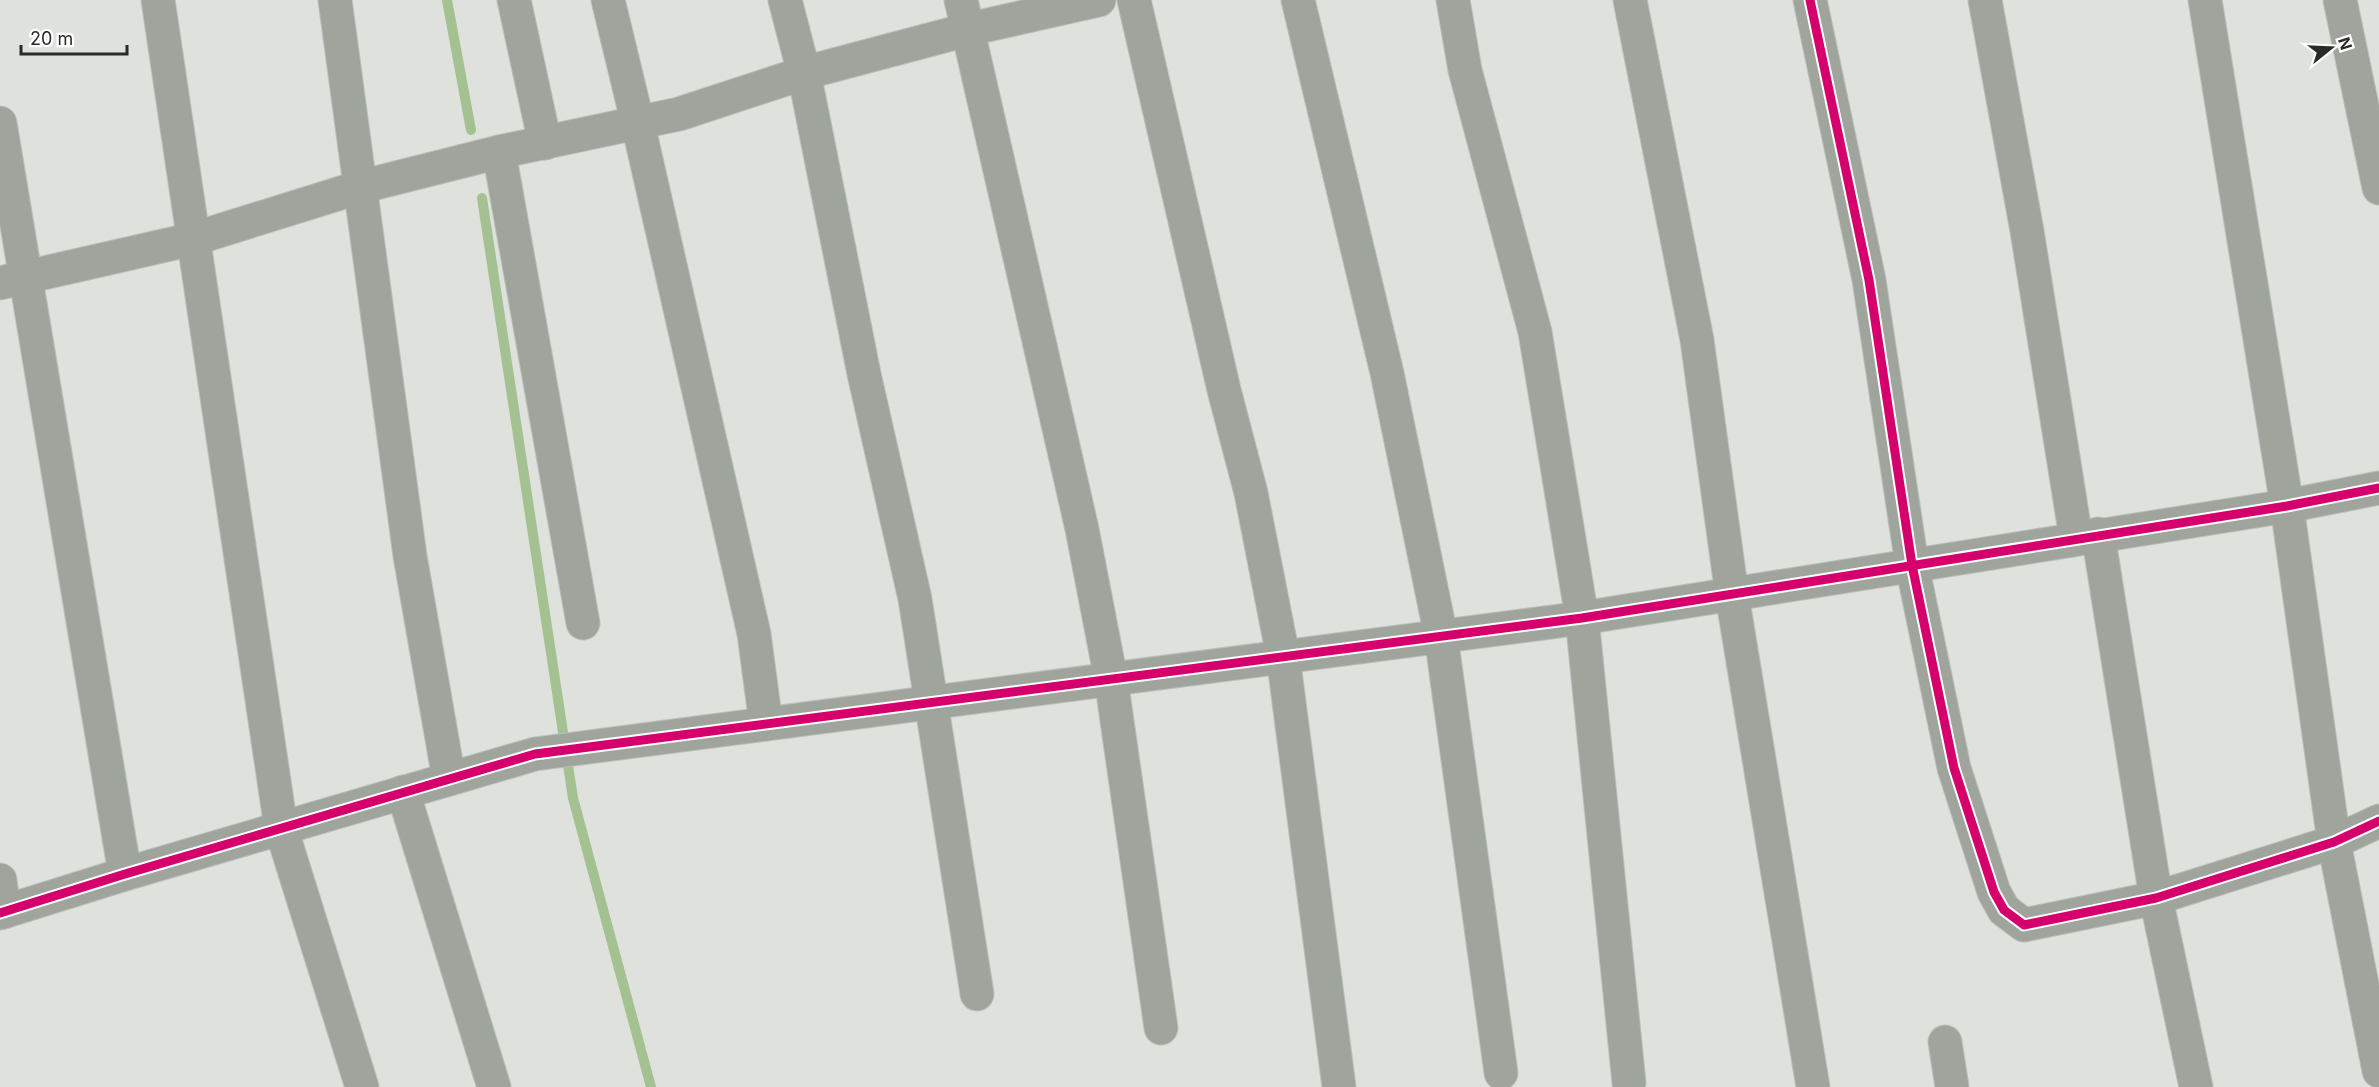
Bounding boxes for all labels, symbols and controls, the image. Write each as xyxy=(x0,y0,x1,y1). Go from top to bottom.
scale bar xyxy=(21,18,128,56)
north arrow xyxy=(2301,18,2361,78)
text: 20 m xyxy=(30,28,73,49)
text: N xyxy=(2334,34,2357,52)

